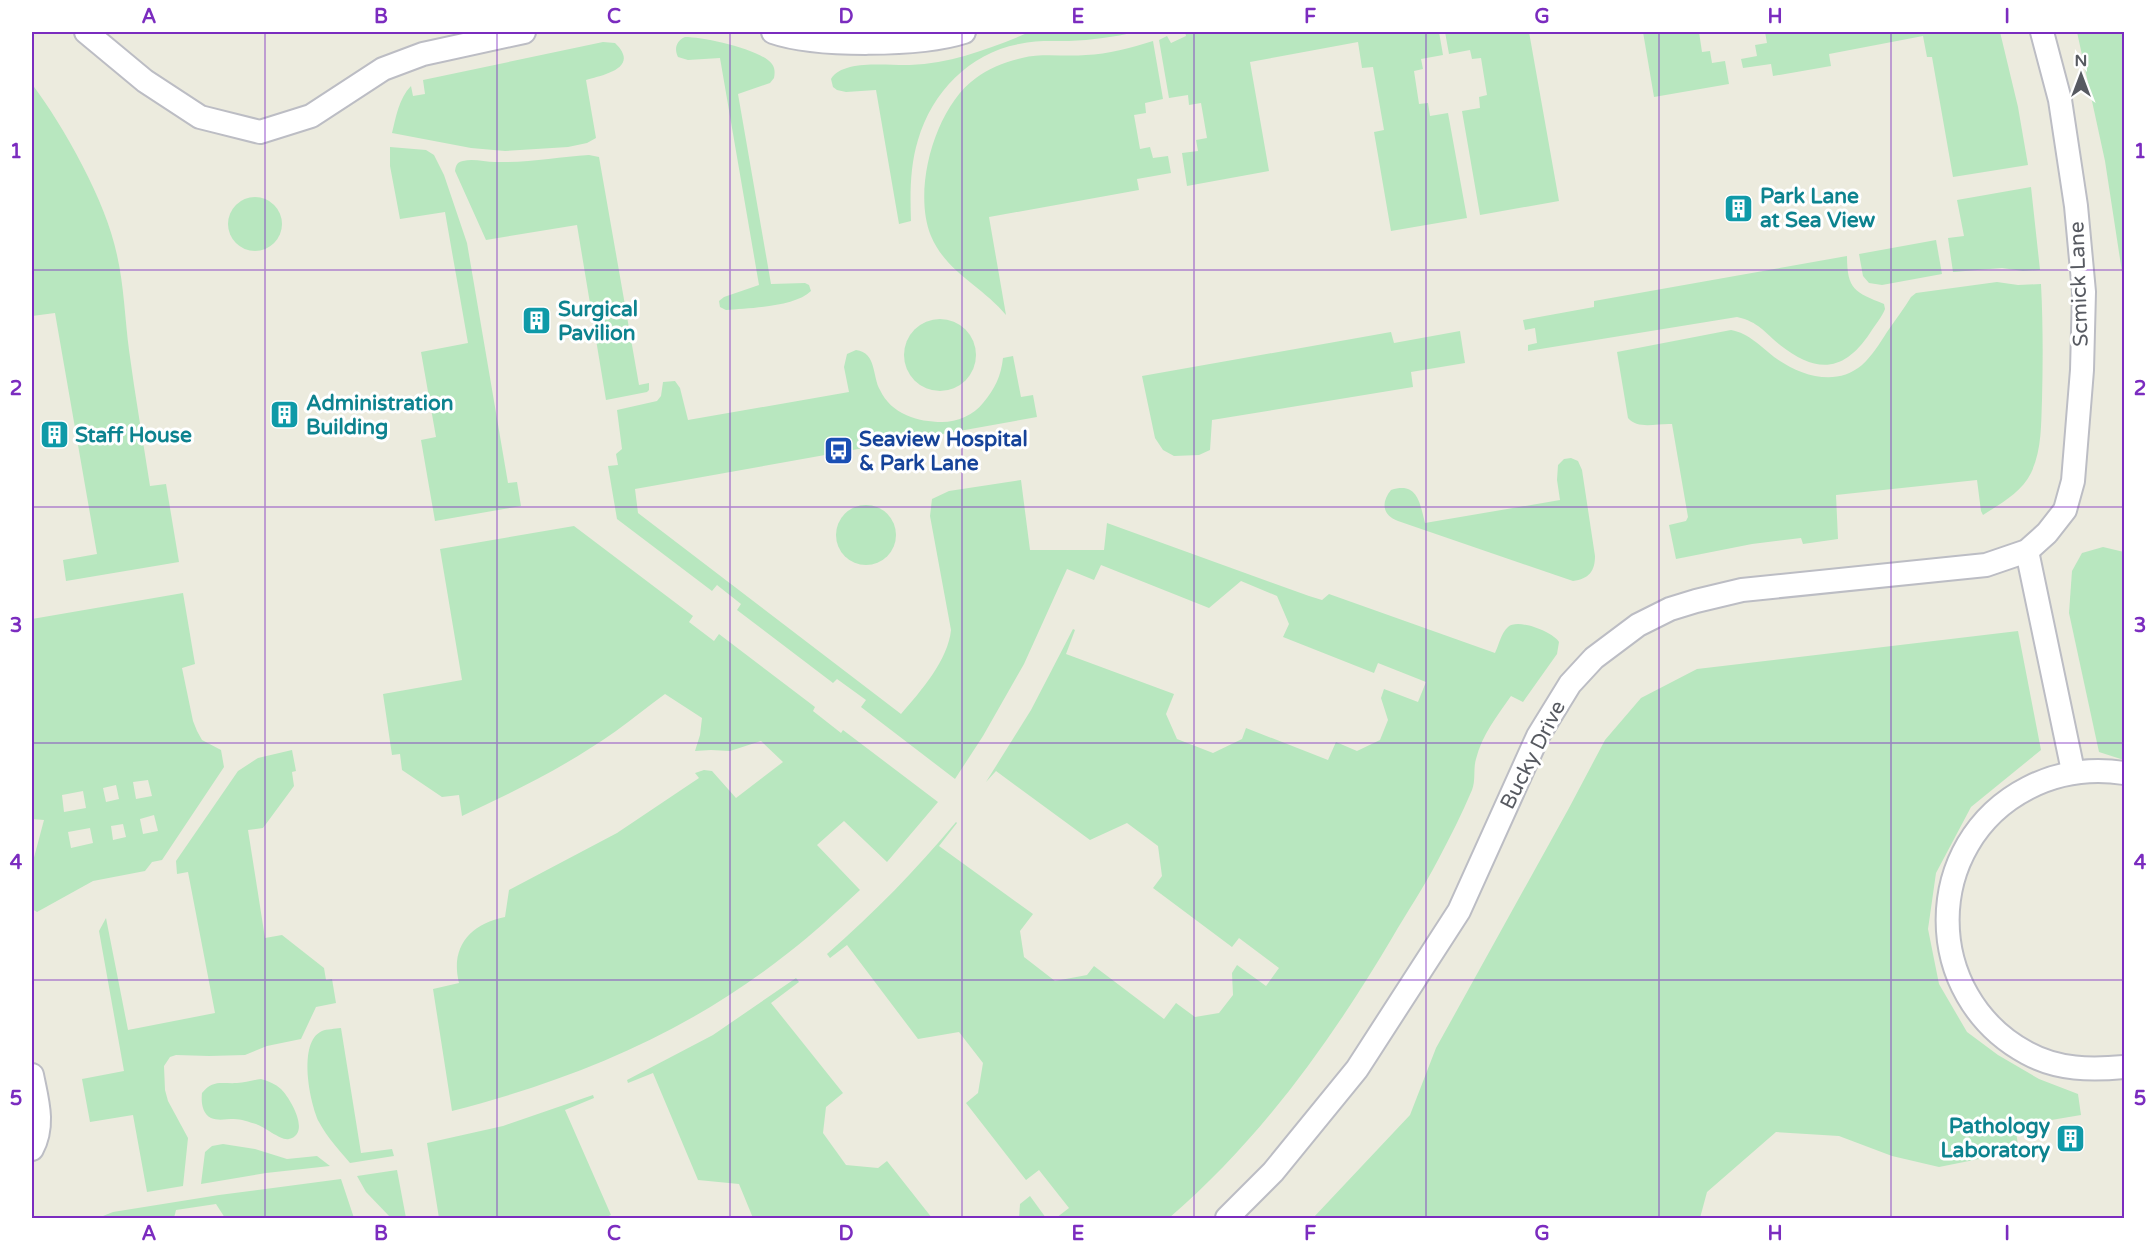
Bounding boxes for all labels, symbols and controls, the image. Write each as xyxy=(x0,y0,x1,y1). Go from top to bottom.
text: A xyxy=(142,5,157,29)
text: B xyxy=(374,5,388,29)
text: C xyxy=(607,5,621,29)
text: D xyxy=(838,5,854,29)
text: E xyxy=(1072,5,1085,29)
text: F xyxy=(1304,5,1316,29)
text: G xyxy=(1534,5,1550,29)
text: H xyxy=(1767,5,1783,29)
text: I xyxy=(2004,5,2010,29)
north arrow xyxy=(2051,45,2111,105)
text: N xyxy=(2075,51,2087,71)
text: 1 xyxy=(10,140,22,164)
text: 1 xyxy=(2134,140,2146,164)
place label: Park Lane at Sea View xyxy=(1760,184,1875,233)
building icon: Park Lane at Sea View xyxy=(1723,192,1755,224)
street label: Scmick Lane xyxy=(2064,221,2094,347)
place label: Surgical Pavilion xyxy=(558,297,638,346)
building icon: Surgical Pavilion xyxy=(521,305,553,337)
text: 2 xyxy=(10,377,22,401)
text: 2 xyxy=(2134,377,2146,401)
place label: Administration Building xyxy=(306,391,454,440)
building icon: Administration Building xyxy=(269,399,301,431)
building icon: Staff House xyxy=(38,419,70,451)
place label: Staff House xyxy=(75,423,192,448)
place label: Seaview Hospital & Park Lane xyxy=(859,427,1028,476)
bus stop icon: Seaview Hospital & Park Lane xyxy=(822,435,854,467)
text: 3 xyxy=(10,614,22,638)
text: 3 xyxy=(2134,614,2146,638)
street label: Bucky Drive xyxy=(1495,697,1571,813)
text: 4 xyxy=(10,851,23,875)
text: 4 xyxy=(2134,851,2147,875)
text: 5 xyxy=(10,1087,22,1111)
text: 5 xyxy=(2134,1087,2146,1111)
place label: Pathology Laboratory xyxy=(1941,1114,2051,1163)
building icon: Pathology Laboratory xyxy=(2055,1122,2087,1154)
text: A xyxy=(142,1222,157,1246)
text: B xyxy=(374,1222,388,1246)
text: C xyxy=(607,1222,621,1246)
text: D xyxy=(838,1222,854,1246)
text: E xyxy=(1072,1222,1085,1246)
text: F xyxy=(1304,1222,1316,1246)
text: G xyxy=(1534,1222,1550,1246)
text: H xyxy=(1767,1222,1783,1246)
text: I xyxy=(2004,1222,2010,1246)

